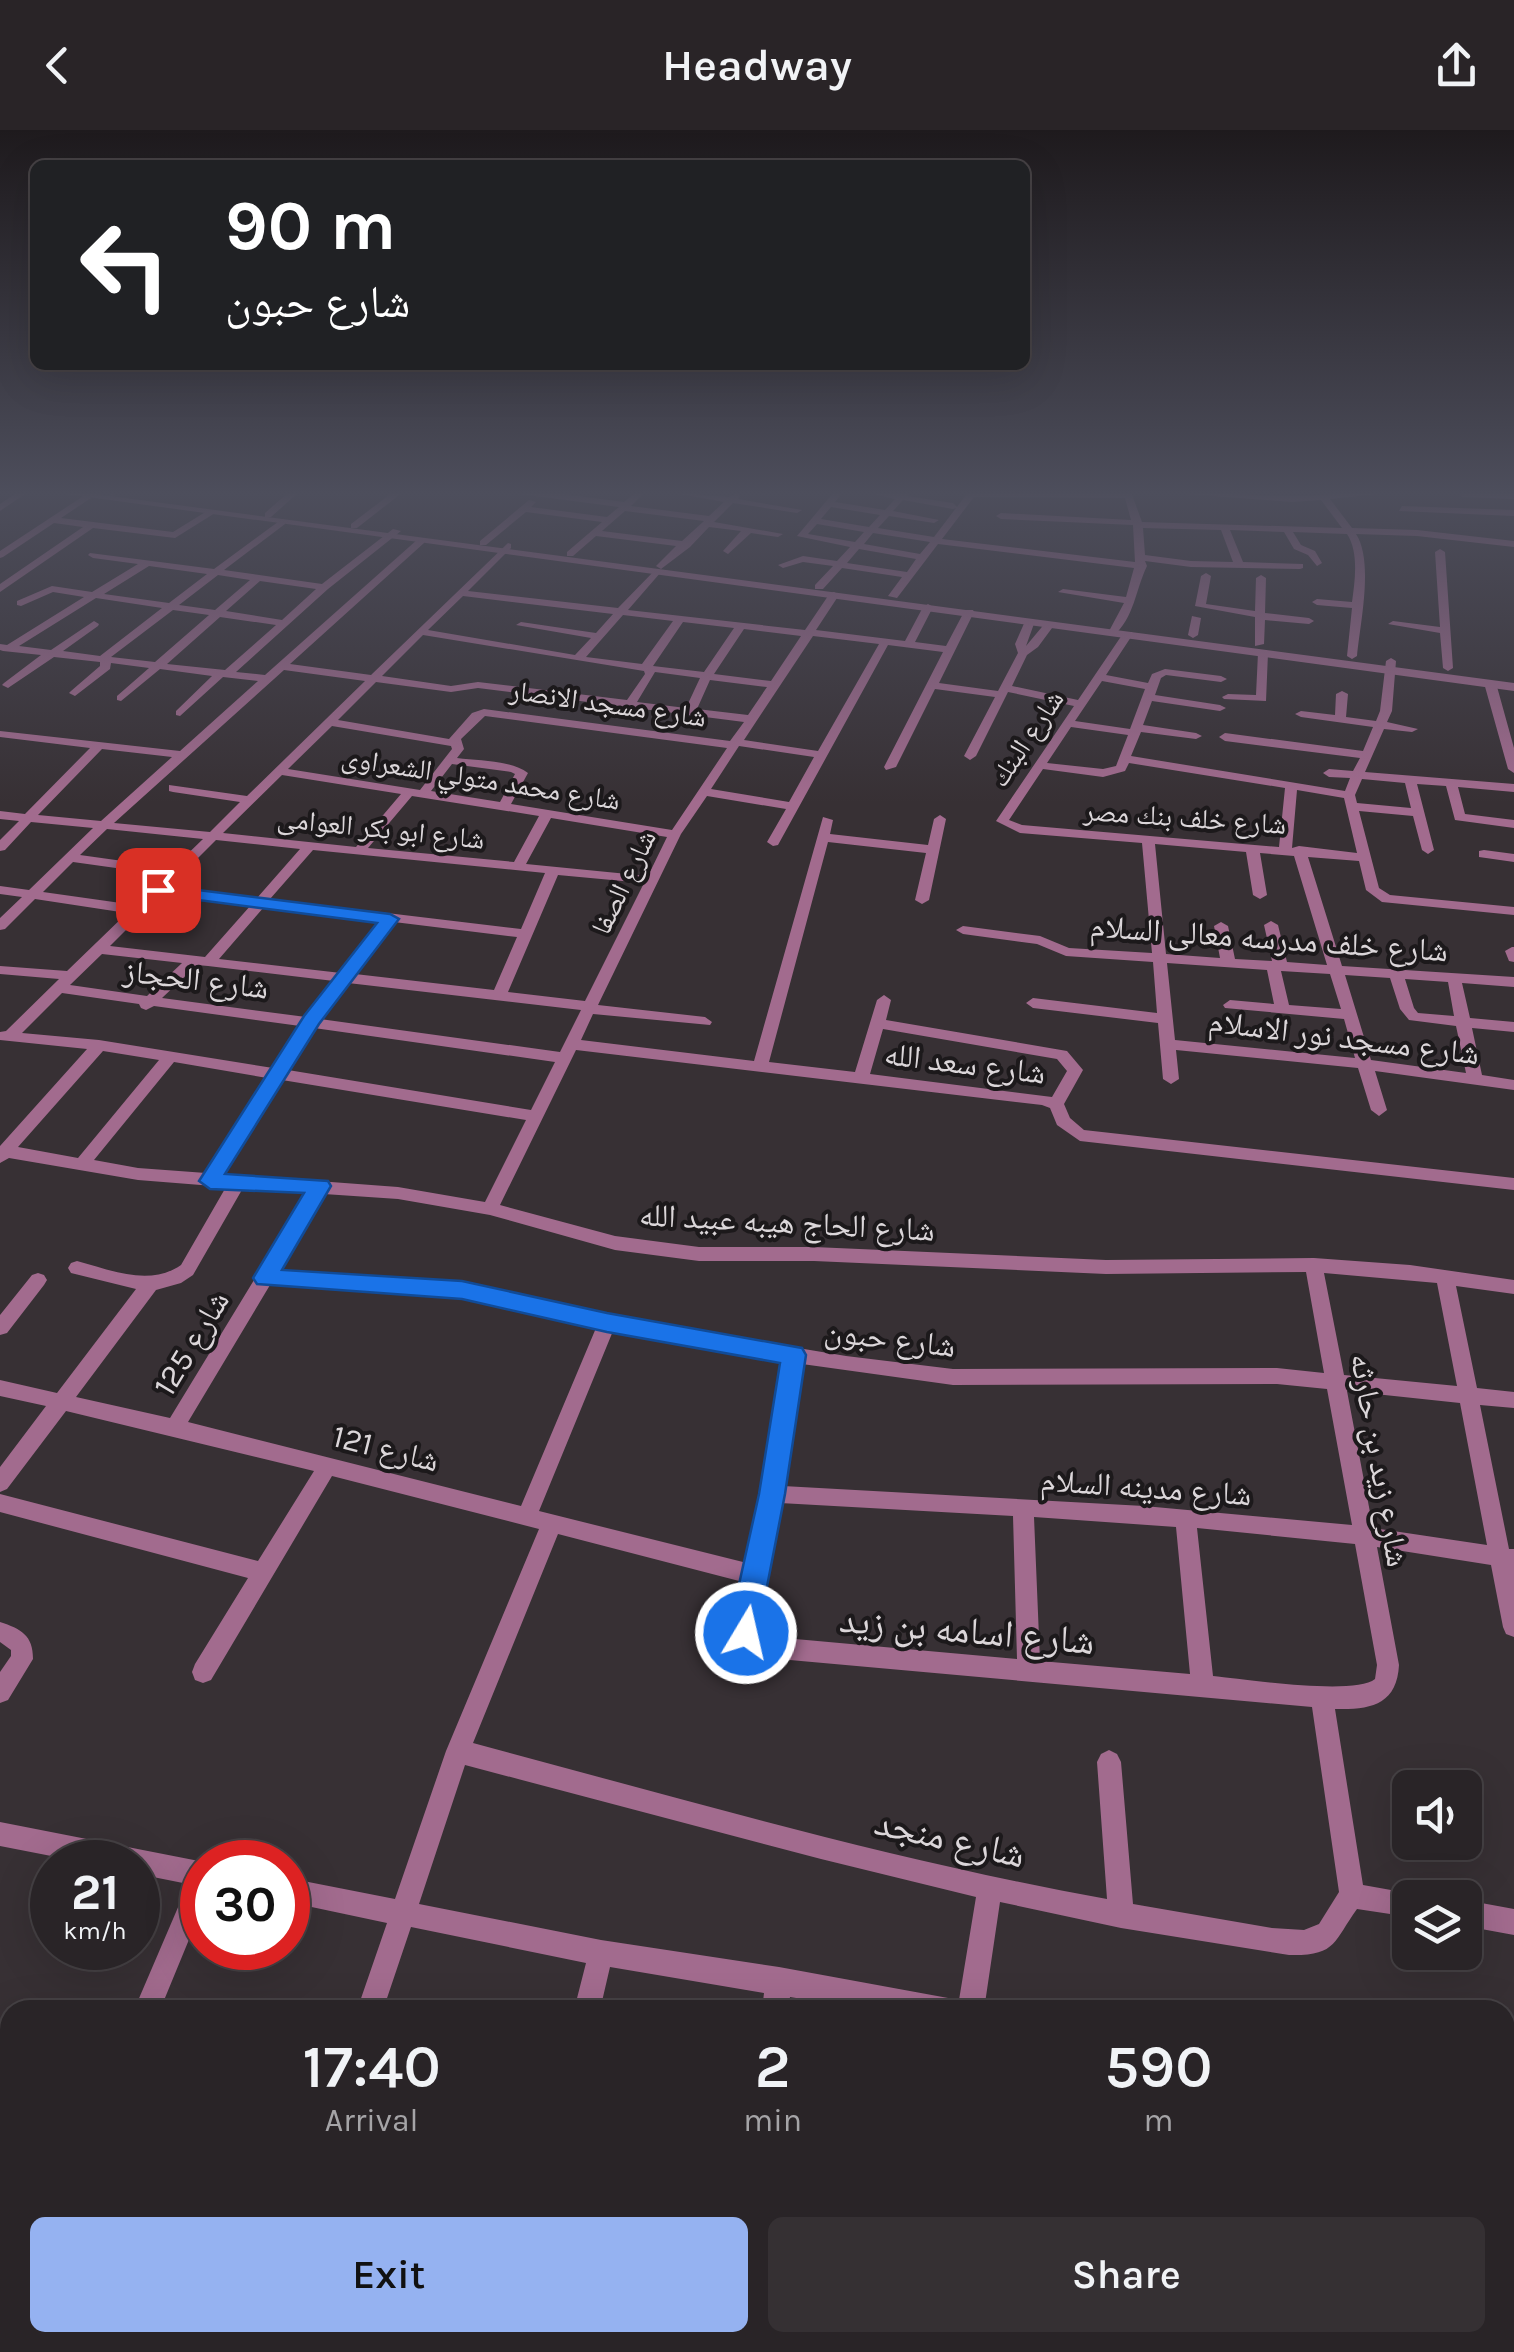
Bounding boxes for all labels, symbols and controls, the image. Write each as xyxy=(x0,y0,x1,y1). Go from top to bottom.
icon: back xyxy=(30,38,85,93)
icon: share xyxy=(1429,38,1484,93)
text: Headway xyxy=(662,39,852,91)
text: 90 m xyxy=(225,185,396,267)
icon: left xyxy=(60,200,190,330)
text: شارع حبون xyxy=(225,276,410,328)
street label: شارع مسجد الانصار xyxy=(506,673,708,735)
street label: شارع البنك xyxy=(982,684,1072,793)
street label: شارع محمد متولي الشعراوى xyxy=(338,740,623,823)
street label: شارع خلف بنك مصر xyxy=(1081,794,1287,842)
street label: شارع ابو بكر العوامى xyxy=(275,801,486,857)
street label: شارع الصفا xyxy=(584,825,664,940)
pin xyxy=(116,848,201,933)
icon: arrive xyxy=(131,863,186,918)
street label: شارع خلف مدرسه معالى السلام xyxy=(1089,908,1449,971)
street label: شارع الحجاز xyxy=(120,952,271,1008)
street label: شارع مسجد نور الاسلام xyxy=(1206,1003,1481,1074)
street label: شارع سعد الله xyxy=(882,1035,1048,1093)
street label: شارع الحاج هيبه عبيد الله xyxy=(638,1196,936,1250)
street label: شارع 125 xyxy=(146,1284,238,1403)
street label: شارع حبون xyxy=(822,1312,958,1366)
street label: شارع زيد بن حارثه xyxy=(1342,1351,1416,1570)
street label: شارع 121 xyxy=(329,1417,443,1480)
street label: شارع مدينه السلام xyxy=(1039,1462,1253,1515)
position arrow xyxy=(694,1581,798,1685)
street label: شارع اسامه بن زيد xyxy=(837,1597,1096,1665)
map controls xyxy=(1392,1770,1482,1970)
button: sound xyxy=(1392,1770,1482,1860)
street label: شارع منجد xyxy=(870,1799,1029,1879)
speed limit sign: 30 xyxy=(180,1840,310,1970)
text: 21 xyxy=(71,1863,119,1922)
button: layers xyxy=(1392,1880,1482,1970)
text: km/h xyxy=(63,1916,127,1945)
text: 17:40 xyxy=(302,2032,441,2102)
text: 2 xyxy=(755,2032,791,2102)
text: 590 xyxy=(1105,2032,1213,2102)
text: Arrival xyxy=(325,2102,418,2139)
text: min xyxy=(743,2102,802,2139)
text: m xyxy=(1144,2102,1173,2139)
button: Exit xyxy=(30,2217,748,2332)
button: Share xyxy=(768,2217,1485,2332)

